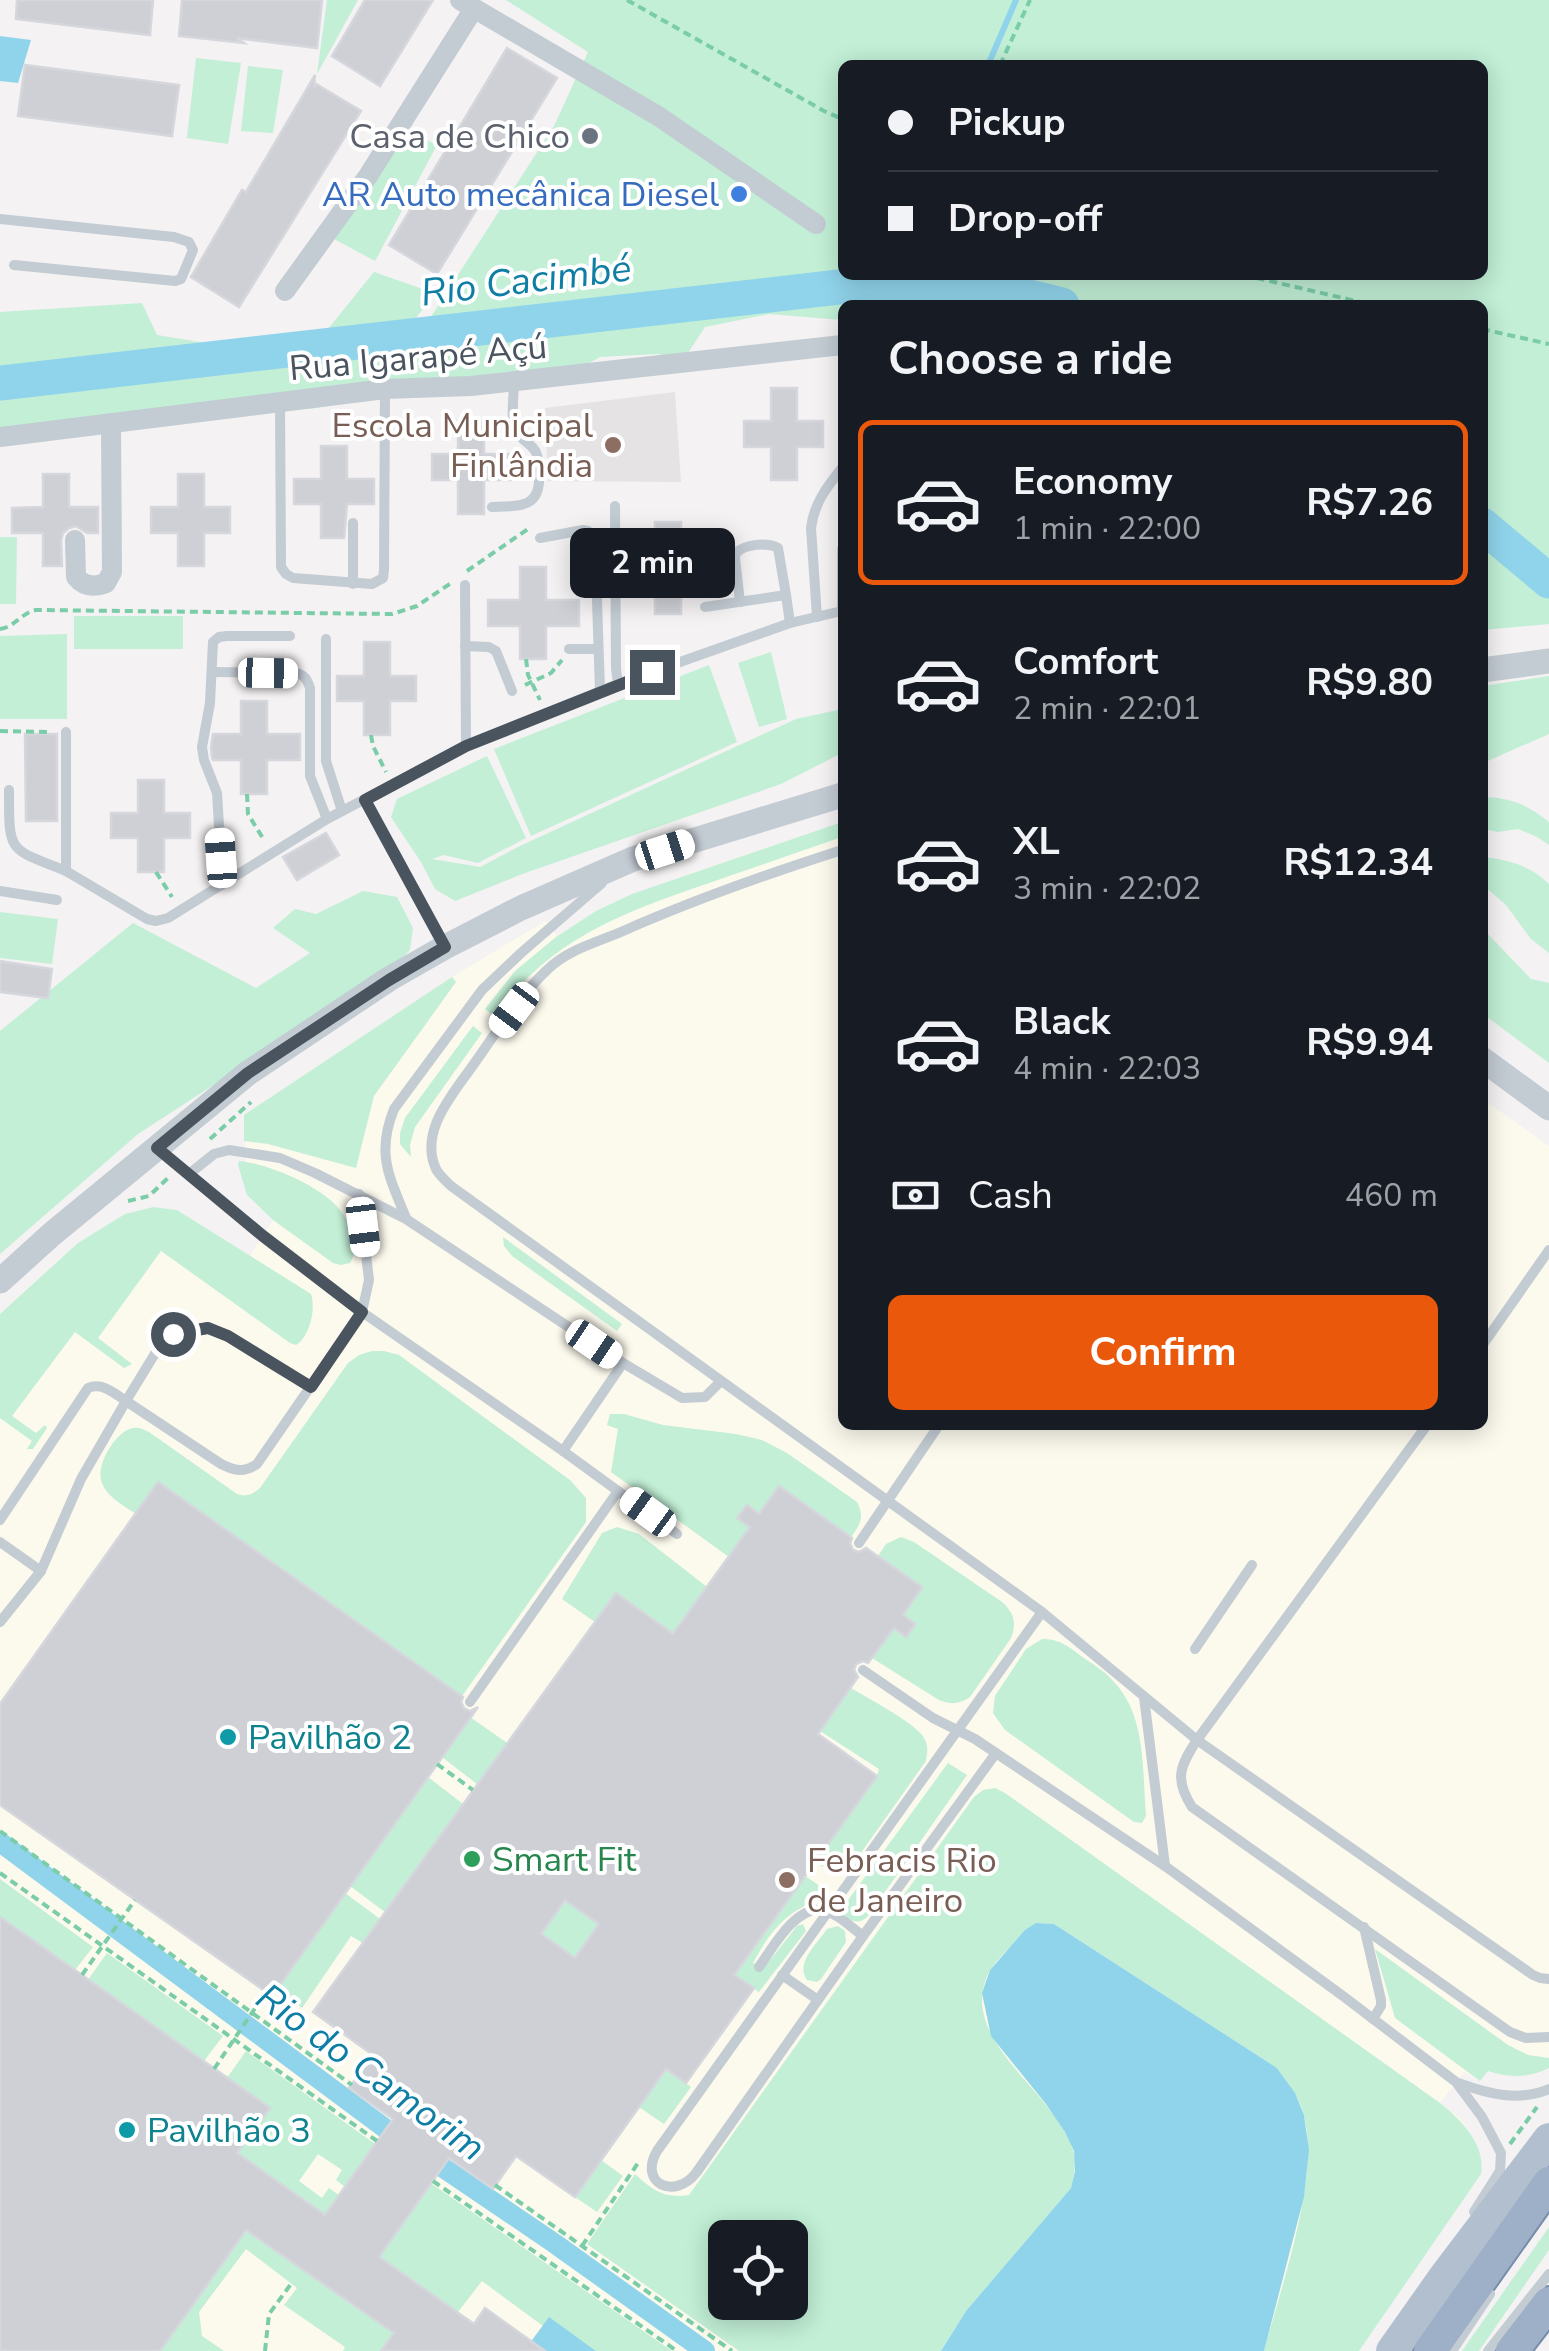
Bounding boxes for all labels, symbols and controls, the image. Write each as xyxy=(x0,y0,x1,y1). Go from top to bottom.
text: Pickup xyxy=(948,97,1066,148)
place label: Casa de Chico xyxy=(349,113,570,160)
marker: Casa de Chico xyxy=(579,125,601,147)
place label: AR Auto mecânica Diesel xyxy=(322,171,720,218)
marker: AR Auto mecânica Diesel xyxy=(728,183,750,205)
text: Drop-off xyxy=(948,193,1102,244)
water label: Rio Cacimbé xyxy=(418,242,634,319)
street label: Rua Igarapé Açú xyxy=(287,323,549,392)
text: Choose a ride xyxy=(888,329,1173,390)
place label: Escola Municipal Finlândia xyxy=(332,402,594,489)
marker: Escola Municipal Finlândia xyxy=(602,434,624,456)
text: Economy xyxy=(1013,456,1172,507)
icon: car xyxy=(893,458,983,548)
text: R$7.26 xyxy=(1306,477,1433,528)
text: 1 min · 22:00 xyxy=(1013,507,1201,550)
callout: 2 min xyxy=(570,527,734,597)
text: 2 min xyxy=(611,541,694,584)
text: Comfort xyxy=(1013,636,1158,687)
icon: car xyxy=(893,638,983,728)
route end xyxy=(630,650,675,695)
car xyxy=(238,657,298,689)
text: R$9.80 xyxy=(1306,657,1433,708)
text: 2 min · 22:01 xyxy=(1013,687,1201,730)
text: XL xyxy=(1013,816,1060,867)
icon: car xyxy=(893,818,983,908)
car xyxy=(632,826,698,874)
car xyxy=(204,827,238,889)
text: R$12.34 xyxy=(1284,837,1433,888)
text: 3 min · 22:02 xyxy=(1013,867,1201,910)
car xyxy=(484,977,544,1043)
text: Black xyxy=(1013,996,1110,1047)
icon: car xyxy=(893,998,983,1088)
text: R$9.94 xyxy=(1306,1017,1433,1068)
text: 4 min · 22:03 xyxy=(1013,1047,1201,1090)
icon: cash xyxy=(888,1168,943,1223)
text: Cash xyxy=(968,1170,1053,1221)
text: 460 m xyxy=(1345,1174,1438,1217)
car xyxy=(344,1195,382,1259)
button: Confirm xyxy=(888,1295,1438,1410)
route start xyxy=(151,1312,196,1357)
car xyxy=(561,1315,627,1373)
car xyxy=(615,1482,681,1542)
place label: Pavilhão 2 xyxy=(248,1714,412,1761)
marker: Pavilhão 2 xyxy=(217,1726,239,1748)
place label: Smart Fit xyxy=(492,1836,637,1883)
place label: Febracis Rio de Janeiro xyxy=(807,1837,997,1924)
marker: Smart Fit xyxy=(461,1848,483,1870)
marker: Febracis Rio de Janeiro xyxy=(776,1869,798,1891)
water label: Rio do Camorim xyxy=(246,1972,496,2173)
place label: Pavilhão 3 xyxy=(147,2107,311,2154)
marker: Pavilhão 3 xyxy=(116,2119,138,2141)
map controls xyxy=(708,2220,808,2320)
button: locate xyxy=(708,2220,808,2320)

